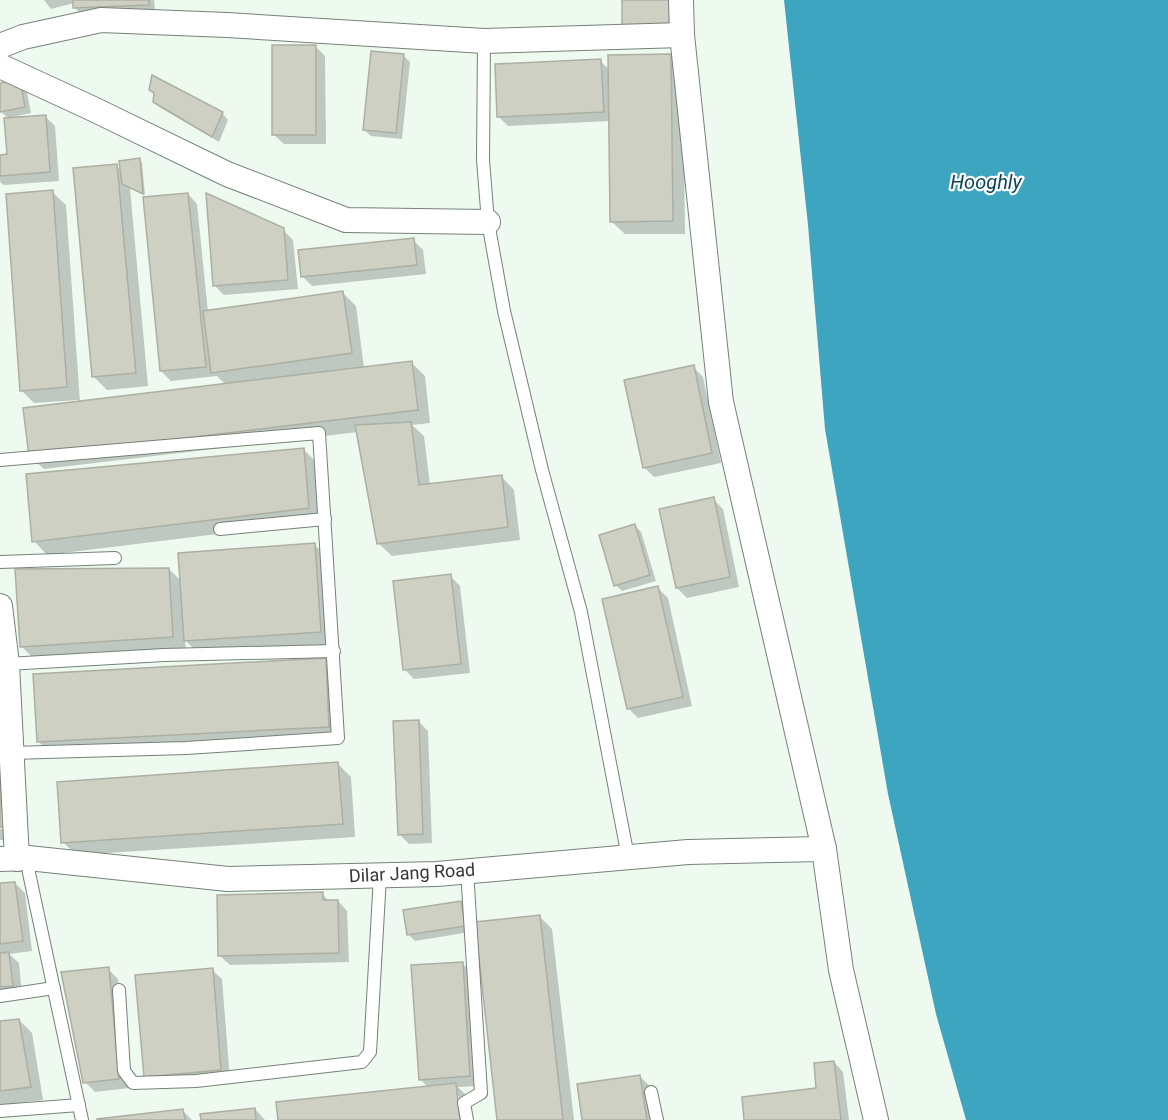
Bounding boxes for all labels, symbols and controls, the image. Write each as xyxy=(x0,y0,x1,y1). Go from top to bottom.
water label: Hooghly xyxy=(950,170,1023,194)
street label: Dilar Jang Road xyxy=(348,859,476,886)

